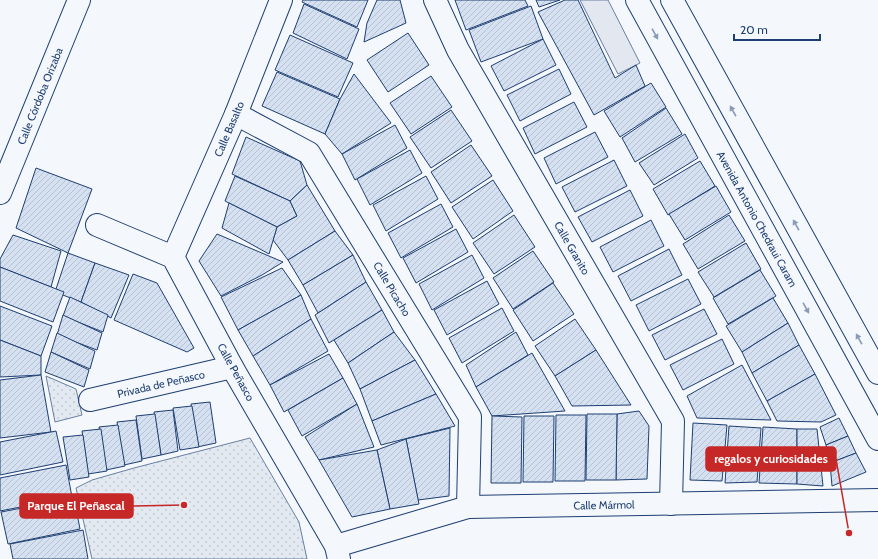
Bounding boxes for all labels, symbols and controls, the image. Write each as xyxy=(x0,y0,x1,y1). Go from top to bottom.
scale bar xyxy=(734,16,820,42)
text: 20 m xyxy=(740,22,768,37)
one-way arrow xyxy=(652,28,659,40)
street label: Calle Córdoba Orizaba xyxy=(14,45,66,147)
street label: Calle Basalto xyxy=(211,99,247,159)
one-way arrow xyxy=(730,106,737,117)
street label: Avenida Antonio Chedraui Caram xyxy=(714,149,800,290)
street label: Calle Granito xyxy=(551,219,593,277)
one-way arrow xyxy=(793,219,800,231)
street label: Calle Picacho xyxy=(370,259,414,319)
one-way arrow xyxy=(802,302,809,313)
one-way arrow xyxy=(856,333,863,345)
street label: Calle Peñasco xyxy=(214,341,258,403)
street label: Privada de Peñasco xyxy=(116,367,206,401)
callout: regalos y curiosidades xyxy=(706,447,836,471)
text: regalos y curiosidades xyxy=(714,451,828,466)
callout: Parque El Peñascal xyxy=(20,494,133,518)
street label: Calle Mármol xyxy=(573,497,635,513)
text: Parque El Peñascal xyxy=(27,498,125,513)

